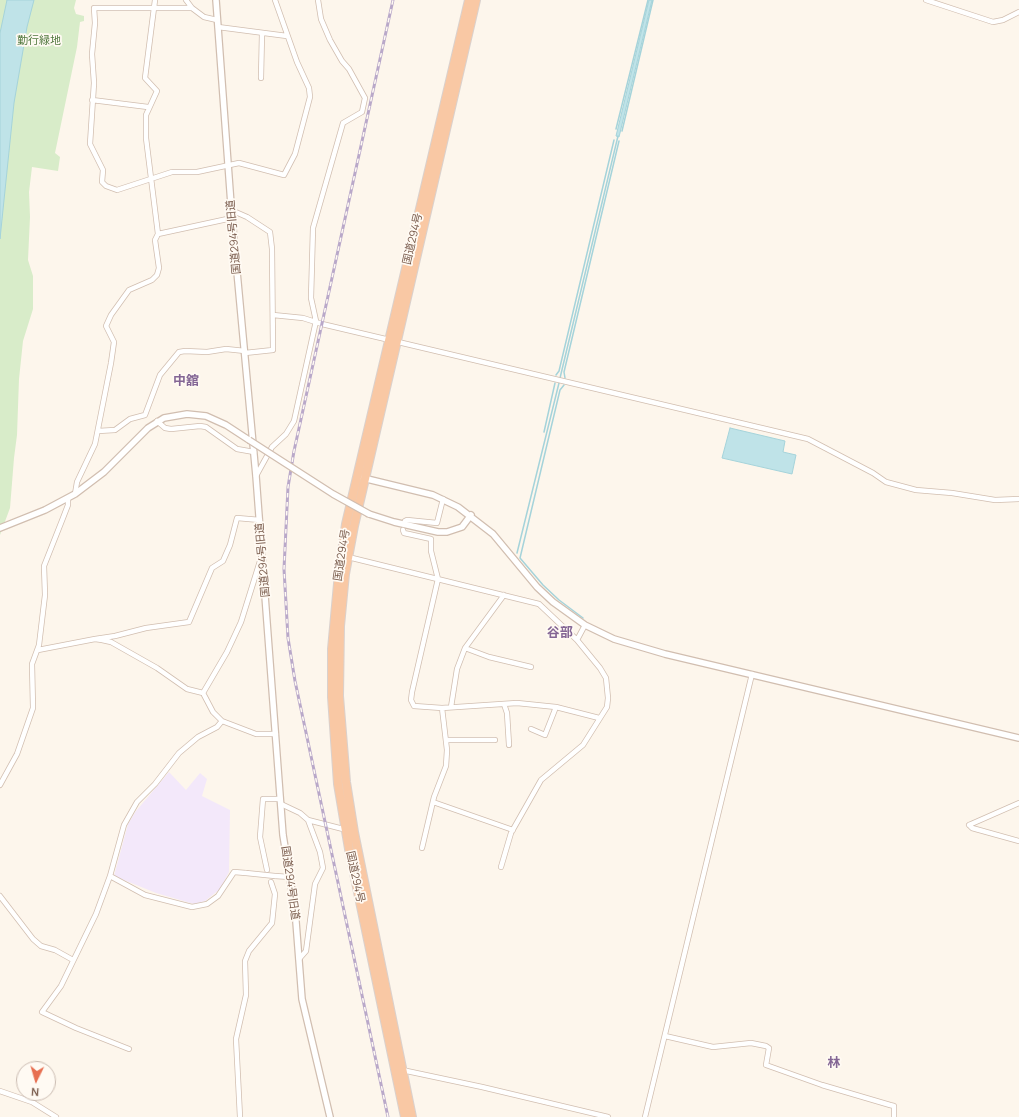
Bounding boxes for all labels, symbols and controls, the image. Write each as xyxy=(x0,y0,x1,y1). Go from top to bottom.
park label: 勤行緑地 xyxy=(17,34,61,48)
street label: 国道294号旧道 xyxy=(224,199,244,275)
street label: 国道294号 xyxy=(401,212,425,266)
district label: 中舘 xyxy=(173,373,199,389)
street label: 国道294号旧道 xyxy=(253,522,273,598)
street label: 国道294号 xyxy=(331,528,353,582)
district label: 谷部 xyxy=(547,625,573,641)
street label: 国道294号旧道 xyxy=(278,845,302,921)
street label: 国道294号 xyxy=(343,850,367,904)
district label: 林 xyxy=(828,1055,840,1071)
north arrow xyxy=(16,1061,56,1101)
text: N xyxy=(30,1085,40,1100)

